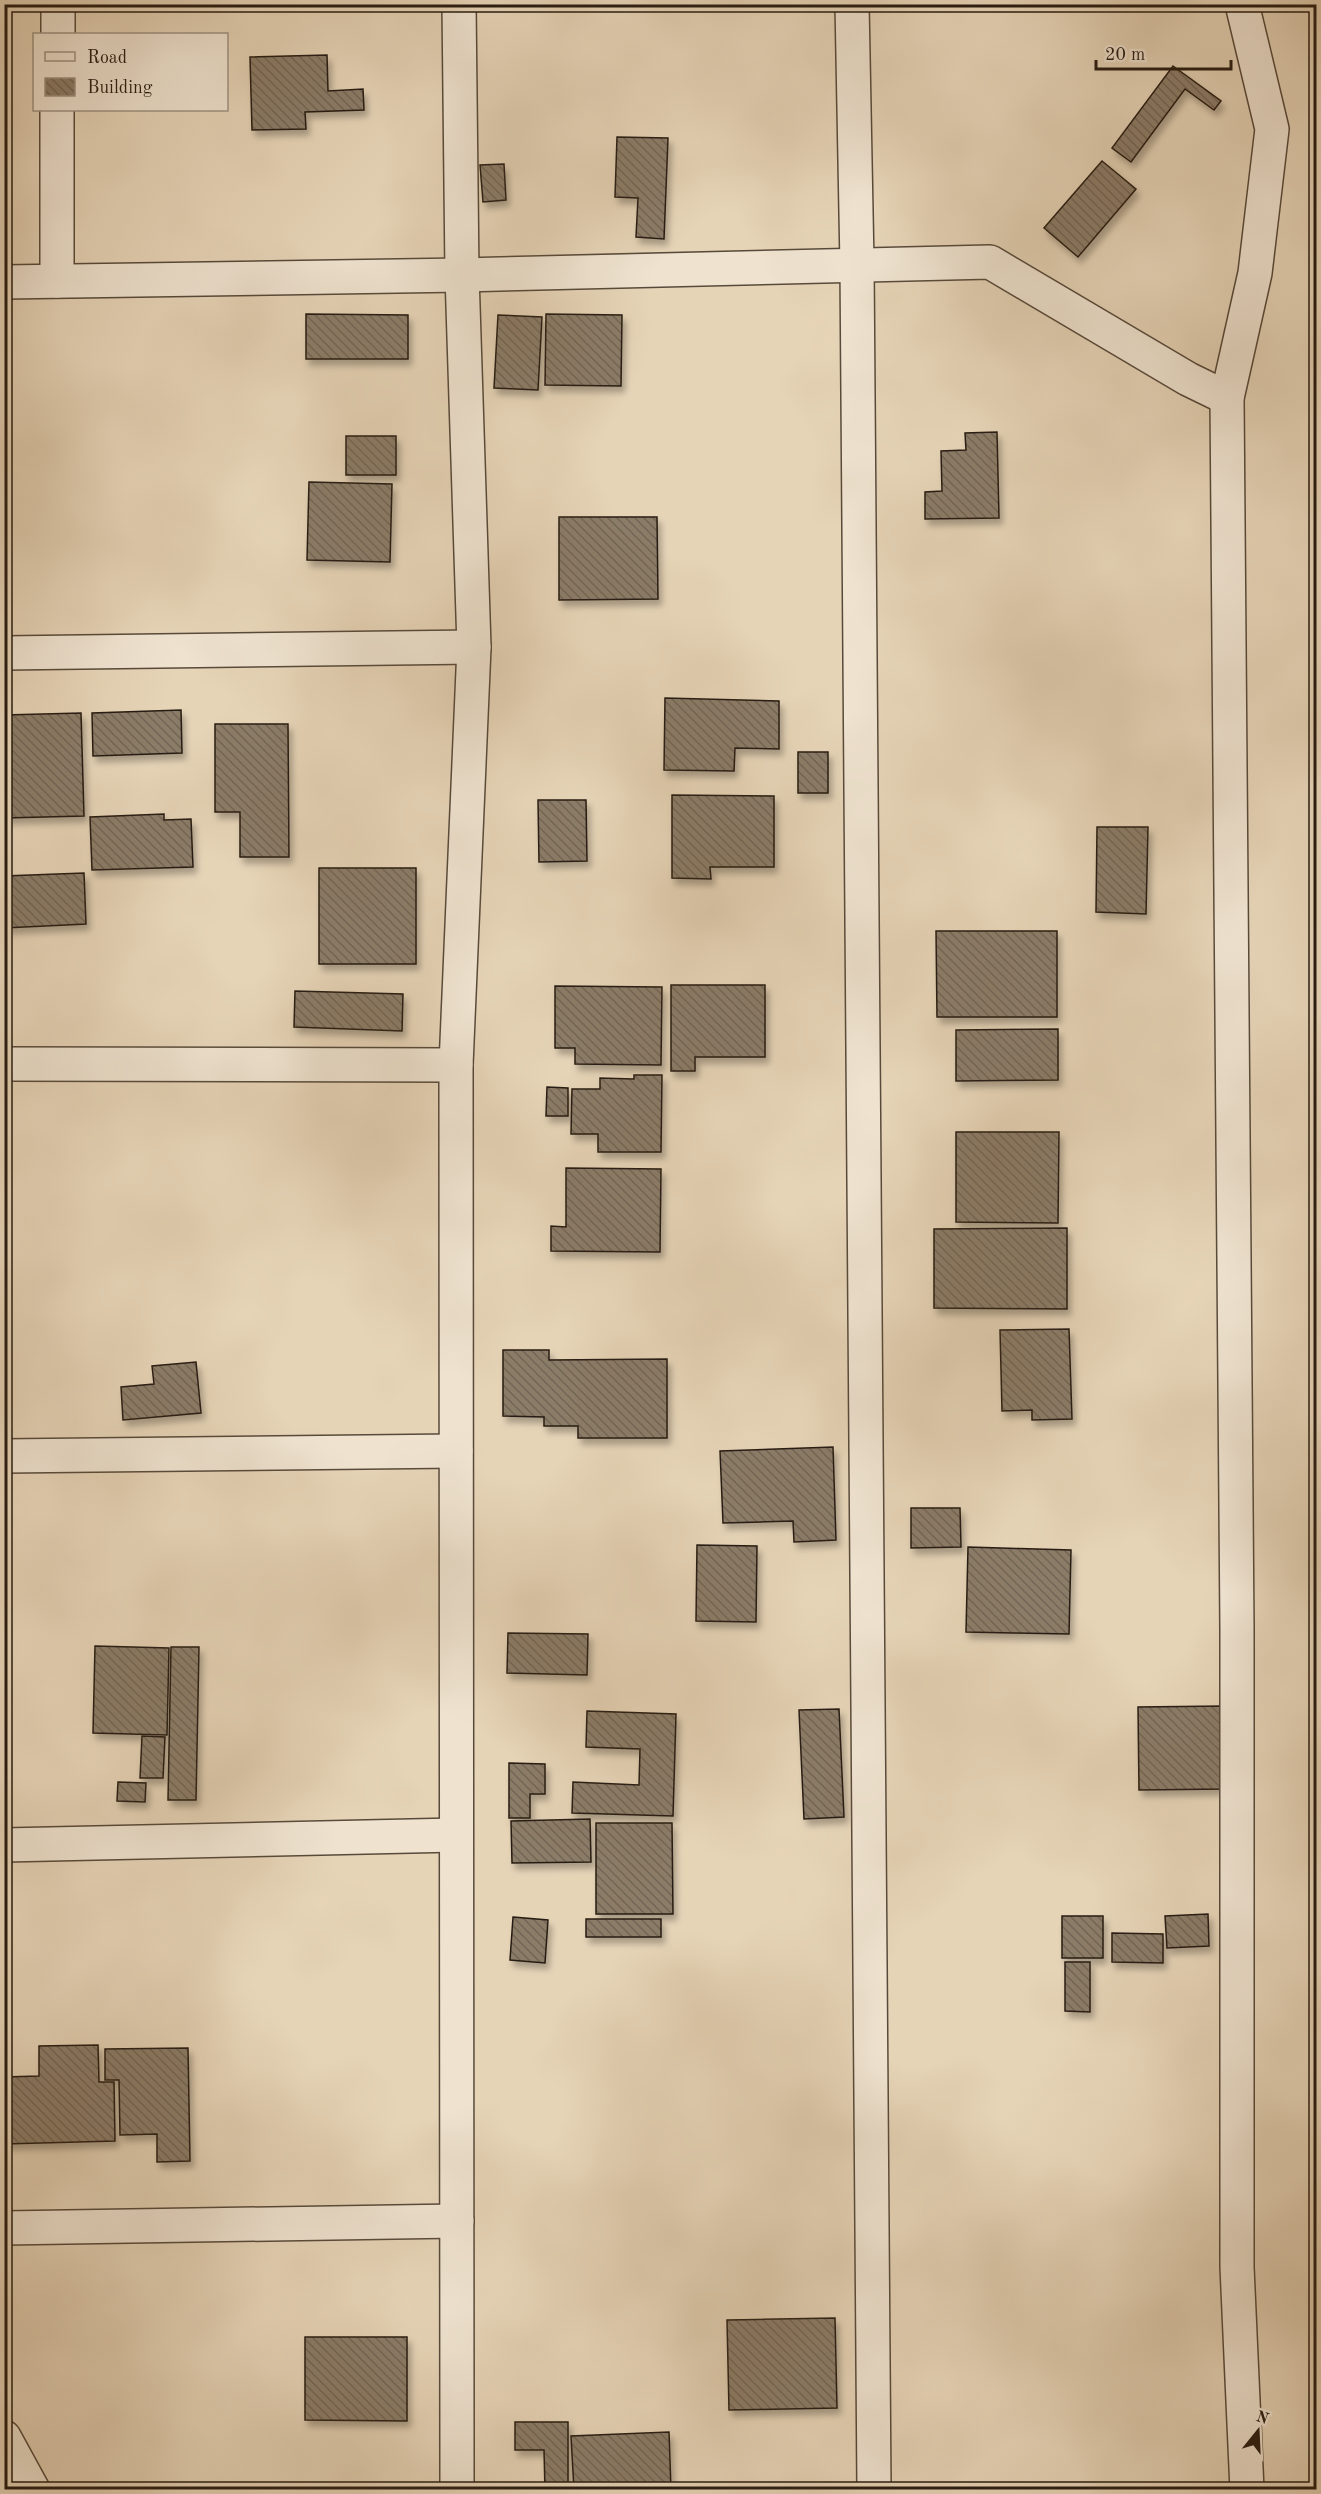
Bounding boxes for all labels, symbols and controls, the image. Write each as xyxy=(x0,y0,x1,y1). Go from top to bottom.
legend xyxy=(33,33,228,111)
scale bar xyxy=(1096,33,1231,71)
text: 20 m xyxy=(1105,46,1145,64)
text: Road xyxy=(87,49,127,67)
text: Building xyxy=(87,79,153,97)
north arrow xyxy=(1228,2401,1288,2461)
text: N xyxy=(1254,2409,1271,2428)

